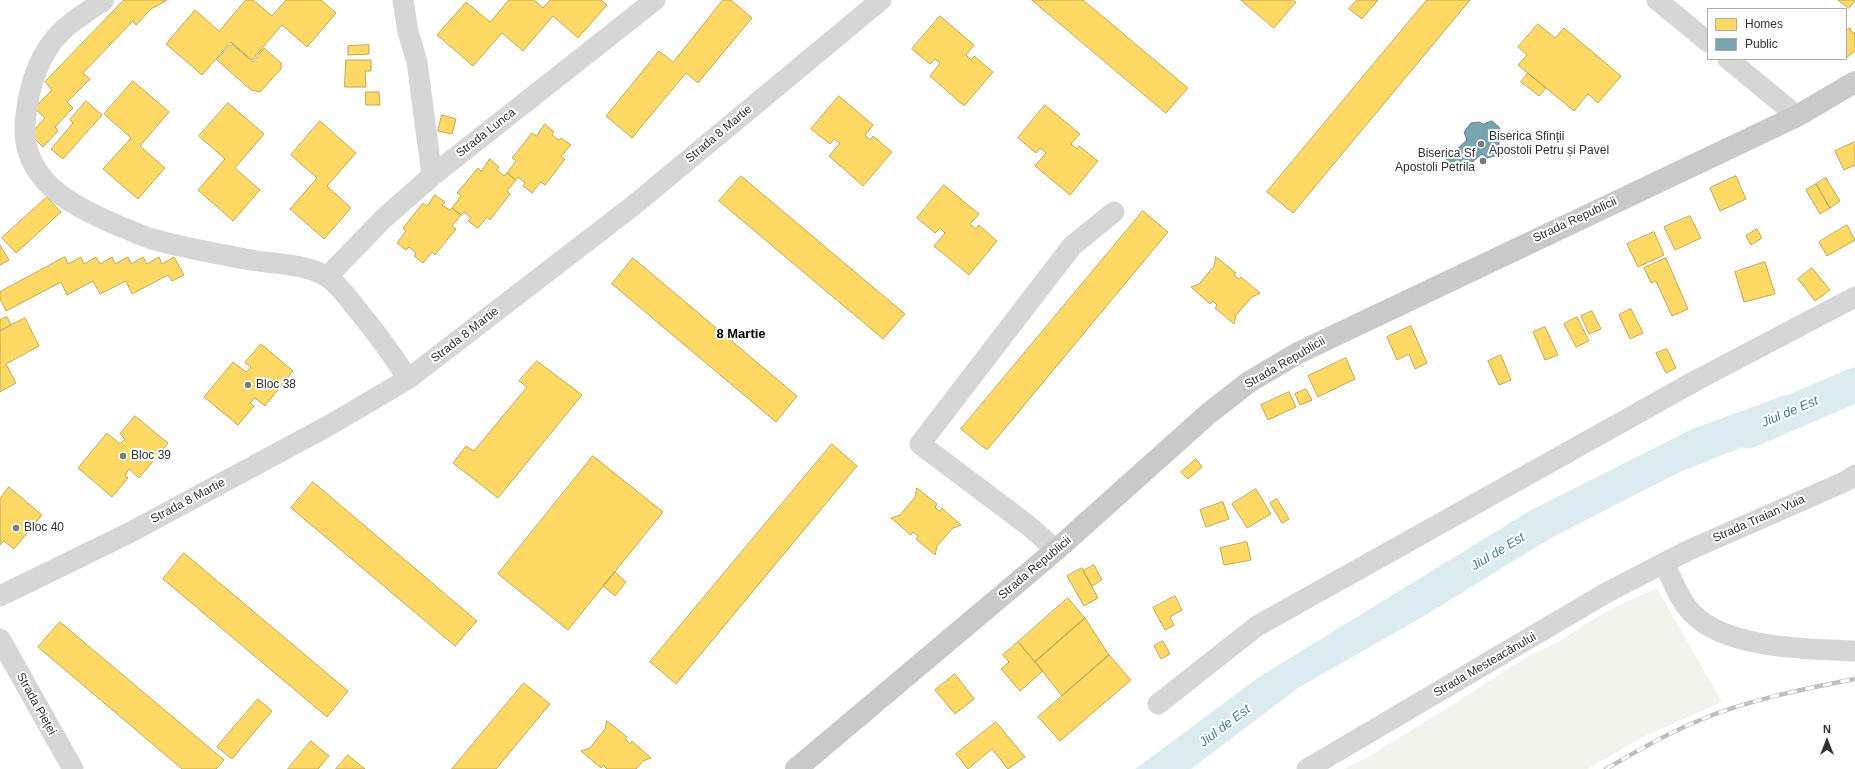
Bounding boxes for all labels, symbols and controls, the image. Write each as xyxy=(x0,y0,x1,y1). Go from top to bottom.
legend xyxy=(1707,8,1847,60)
text: Homes xyxy=(1745,17,1783,31)
text: Public xyxy=(1745,37,1778,51)
street label: Strada 8 Martie xyxy=(683,102,755,166)
street label: Strada Lunca xyxy=(453,105,519,161)
place label: Biserica Sfinții Apostoli Petru și Pavel xyxy=(1489,130,1609,158)
marker: Biserica Sfinții Apostoli Petru și Pavel xyxy=(1476,139,1486,149)
place label: Biserica Sf Apostoli Petrila xyxy=(1395,147,1475,175)
marker: Biserica Sf Apostoli Petrila xyxy=(1478,156,1488,166)
street label: Strada Republicii xyxy=(1531,194,1619,246)
street label: Strada 8 Martie xyxy=(428,304,502,366)
district label: 8 Martie xyxy=(716,326,766,342)
street label: Strada Republicii xyxy=(1242,334,1328,392)
place label: Bloc 38 xyxy=(256,378,296,392)
marker: Bloc 38 xyxy=(243,380,253,390)
water label: Jiul de Est xyxy=(1759,393,1821,431)
place label: Bloc 39 xyxy=(131,449,171,463)
marker: Bloc 39 xyxy=(118,451,128,461)
street label: Strada 8 Martie xyxy=(148,475,228,527)
street label: Strada Traian Vuia xyxy=(1711,492,1807,546)
place label: Bloc 40 xyxy=(24,521,64,535)
marker: Bloc 40 xyxy=(11,523,21,533)
water label: Jiul de Est xyxy=(1468,530,1528,574)
street label: Strada Republicii xyxy=(996,533,1074,603)
street label: Strada Mesteacănului xyxy=(1431,630,1539,700)
street label: Strada Pieței xyxy=(13,670,59,738)
water label: Jiul de Est xyxy=(1196,702,1254,750)
north arrow xyxy=(1807,721,1847,761)
text: N xyxy=(1823,723,1831,735)

